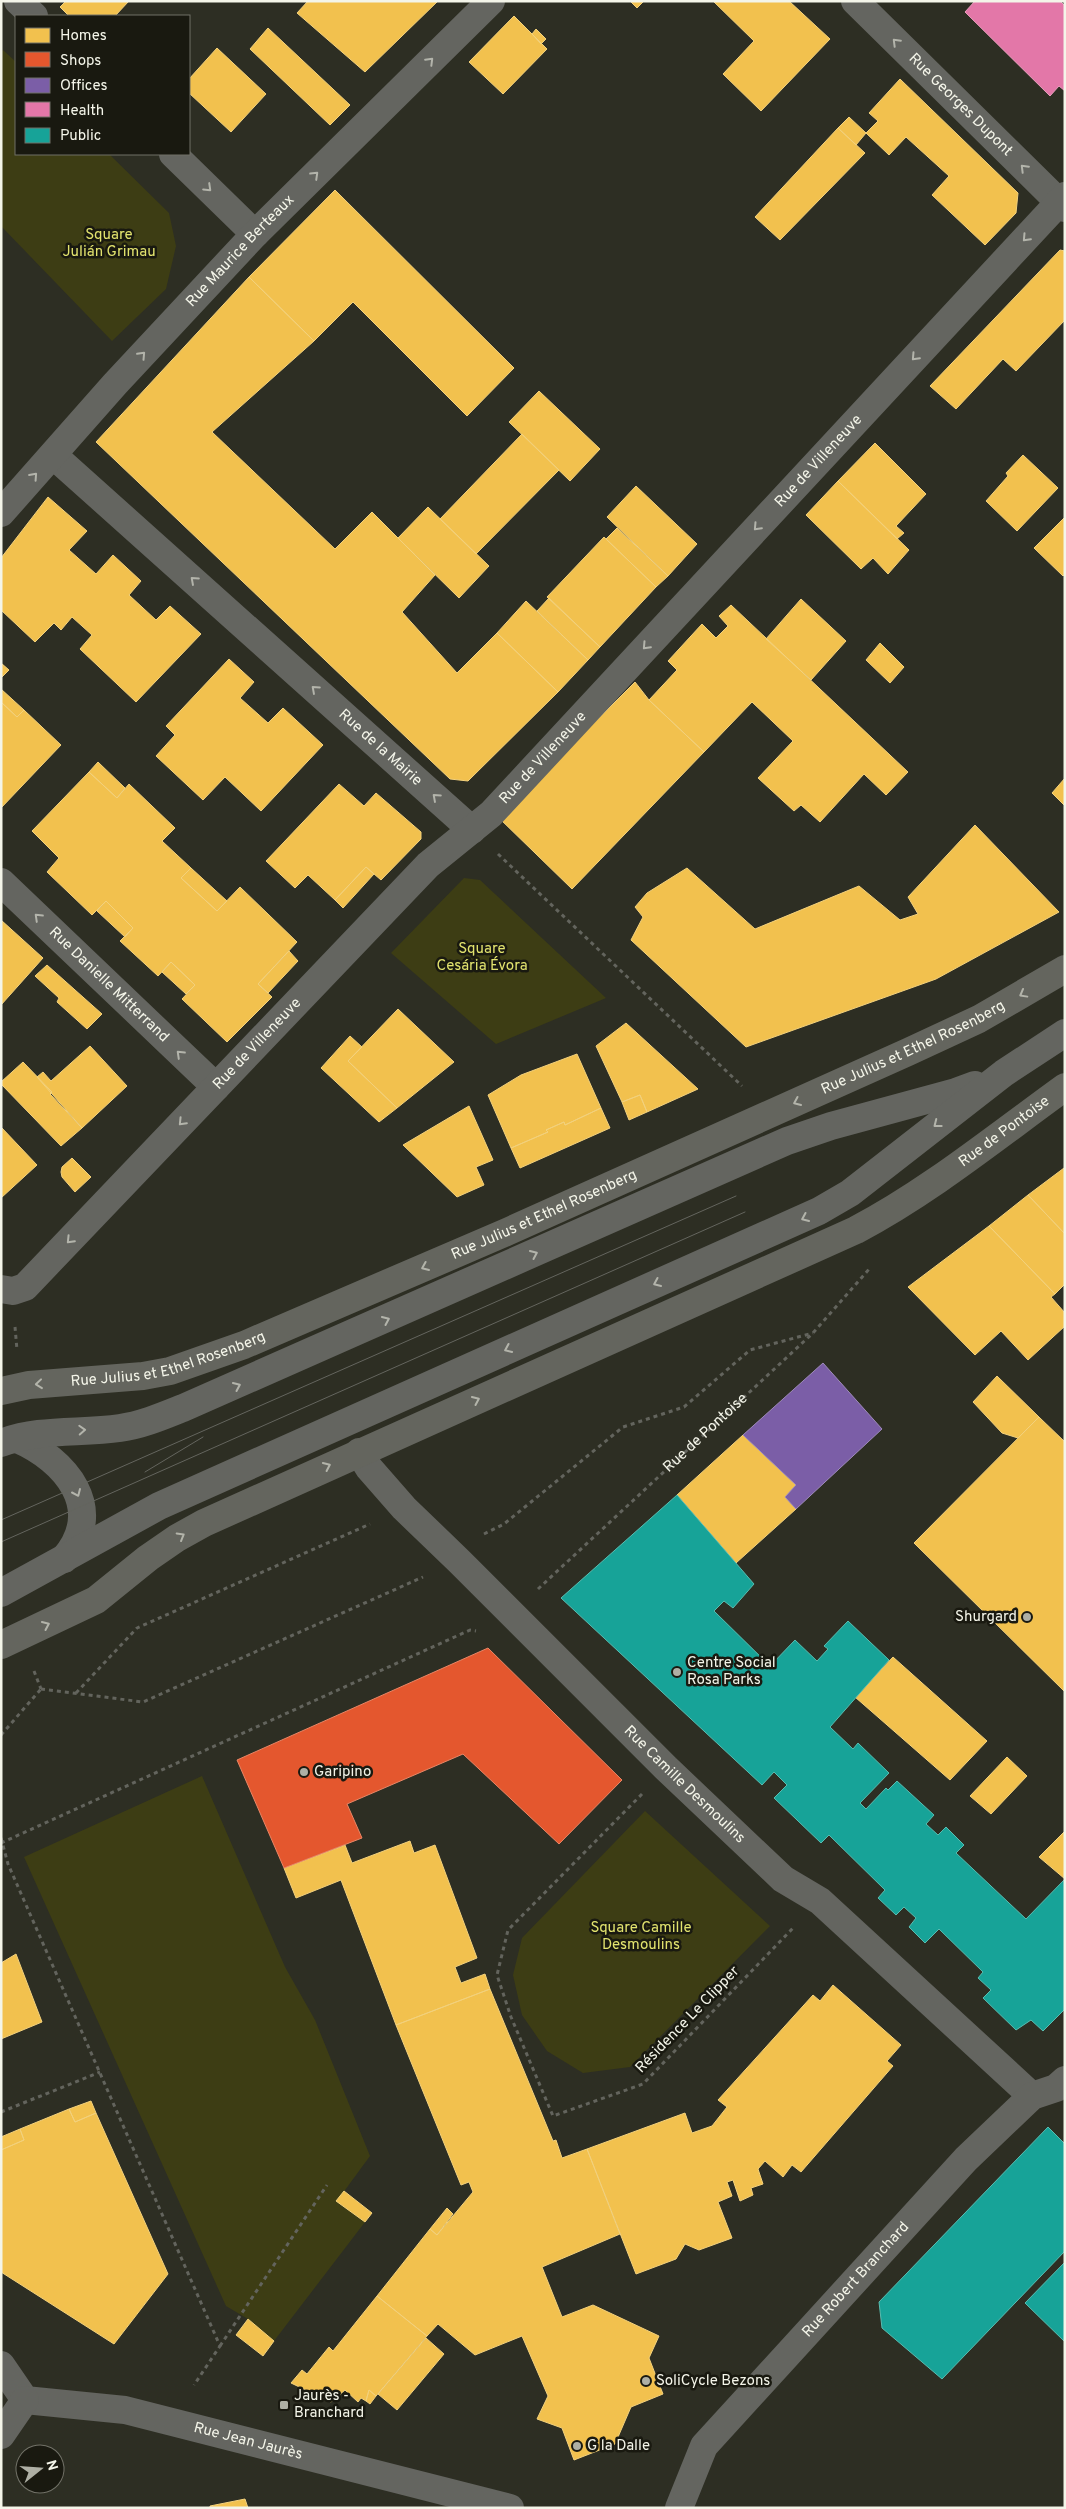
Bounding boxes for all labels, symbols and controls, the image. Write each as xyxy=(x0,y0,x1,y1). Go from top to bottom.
legend xyxy=(15,15,190,155)
text: Homes xyxy=(60,27,107,46)
one-way arrow xyxy=(893,38,902,47)
street label: Rue Georges Dupont xyxy=(904,49,1016,160)
text: Shops xyxy=(60,52,101,71)
one-way arrow xyxy=(424,58,433,67)
text: Offices xyxy=(60,77,107,96)
text: Health xyxy=(60,102,104,121)
text: Public xyxy=(60,127,101,146)
one-way arrow xyxy=(1021,165,1030,174)
one-way arrow xyxy=(309,172,318,181)
one-way arrow xyxy=(202,182,211,191)
street label: Rue Maurice Berteaux xyxy=(182,191,299,311)
park label: Square Julián Grimau xyxy=(62,226,156,262)
one-way arrow xyxy=(1023,232,1032,241)
one-way arrow xyxy=(912,351,921,360)
one-way arrow xyxy=(136,352,145,361)
street label: Rue de Villeneuve xyxy=(771,411,867,512)
one-way arrow xyxy=(28,473,37,482)
one-way arrow xyxy=(754,522,763,531)
one-way arrow xyxy=(190,577,199,586)
one-way arrow xyxy=(643,641,652,650)
one-way arrow xyxy=(312,685,321,694)
street label: Rue de la Mairie xyxy=(334,705,426,790)
street label: Rue de Villeneuve xyxy=(495,707,591,808)
one-way arrow xyxy=(433,794,442,803)
one-way arrow xyxy=(34,914,43,923)
street label: Rue Danielle Mitterrand xyxy=(45,923,173,1047)
park label: Square Cesária Évora xyxy=(436,940,528,976)
one-way arrow xyxy=(1019,988,1028,998)
street label: Rue de Villeneuve xyxy=(209,994,305,1094)
street label: Rue Julius et Ethel Rosenberg xyxy=(818,996,1008,1099)
one-way arrow xyxy=(177,1051,186,1060)
street label: Rue de Pontoise xyxy=(955,1092,1054,1172)
one-way arrow xyxy=(793,1096,802,1106)
one-way arrow xyxy=(179,1117,188,1126)
one-way arrow xyxy=(934,1118,943,1127)
street label: Rue Julius et Ethel Rosenberg xyxy=(448,1165,640,1264)
one-way arrow xyxy=(801,1211,810,1222)
one-way arrow xyxy=(67,1234,76,1243)
one-way arrow xyxy=(529,1249,538,1260)
one-way arrow xyxy=(421,1261,430,1272)
one-way arrow xyxy=(653,1277,662,1288)
one-way arrow xyxy=(381,1315,390,1326)
street label: Rue Julius et Ethel Rosenberg xyxy=(70,1327,269,1391)
one-way arrow xyxy=(504,1343,513,1354)
one-way arrow xyxy=(34,1378,42,1389)
one-way arrow xyxy=(232,1381,241,1392)
street label: Rue de Pontoise xyxy=(659,1389,752,1477)
one-way arrow xyxy=(471,1395,480,1406)
one-way arrow xyxy=(79,1425,87,1435)
one-way arrow xyxy=(322,1463,331,1473)
one-way arrow xyxy=(70,1488,81,1497)
one-way arrow xyxy=(175,1532,184,1542)
place label: Shurgard xyxy=(955,1608,1017,1627)
marker: Shurgard xyxy=(1021,1611,1033,1623)
one-way arrow xyxy=(41,1621,50,1632)
place label: Centre Social Rosa Parks xyxy=(687,1654,776,1690)
marker: Centre Social Rosa Parks xyxy=(671,1666,683,1678)
street label: Rue Camille Desmoulins xyxy=(620,1722,749,1848)
place label: Garipino xyxy=(314,1763,371,1782)
marker: Garipino xyxy=(298,1766,310,1778)
park label: Square Camille Desmoulins xyxy=(590,1919,692,1955)
street label: Résidence Le Clipper xyxy=(632,1962,744,2078)
street label: Rue Robert Branchard xyxy=(798,2218,913,2342)
place label: SoliCycle Bezons xyxy=(656,2372,770,2391)
marker: SoliCycle Bezons xyxy=(640,2375,652,2387)
place label: Jaurès - Branchard xyxy=(294,2387,364,2423)
marker: Jaurès - Branchard xyxy=(278,2399,290,2411)
street label: Rue Jean Jaurès xyxy=(192,2418,305,2464)
place label: G la Dalle xyxy=(587,2437,650,2456)
marker: G la Dalle xyxy=(571,2440,583,2452)
north arrow xyxy=(15,2444,65,2494)
text: N xyxy=(41,2458,61,2473)

